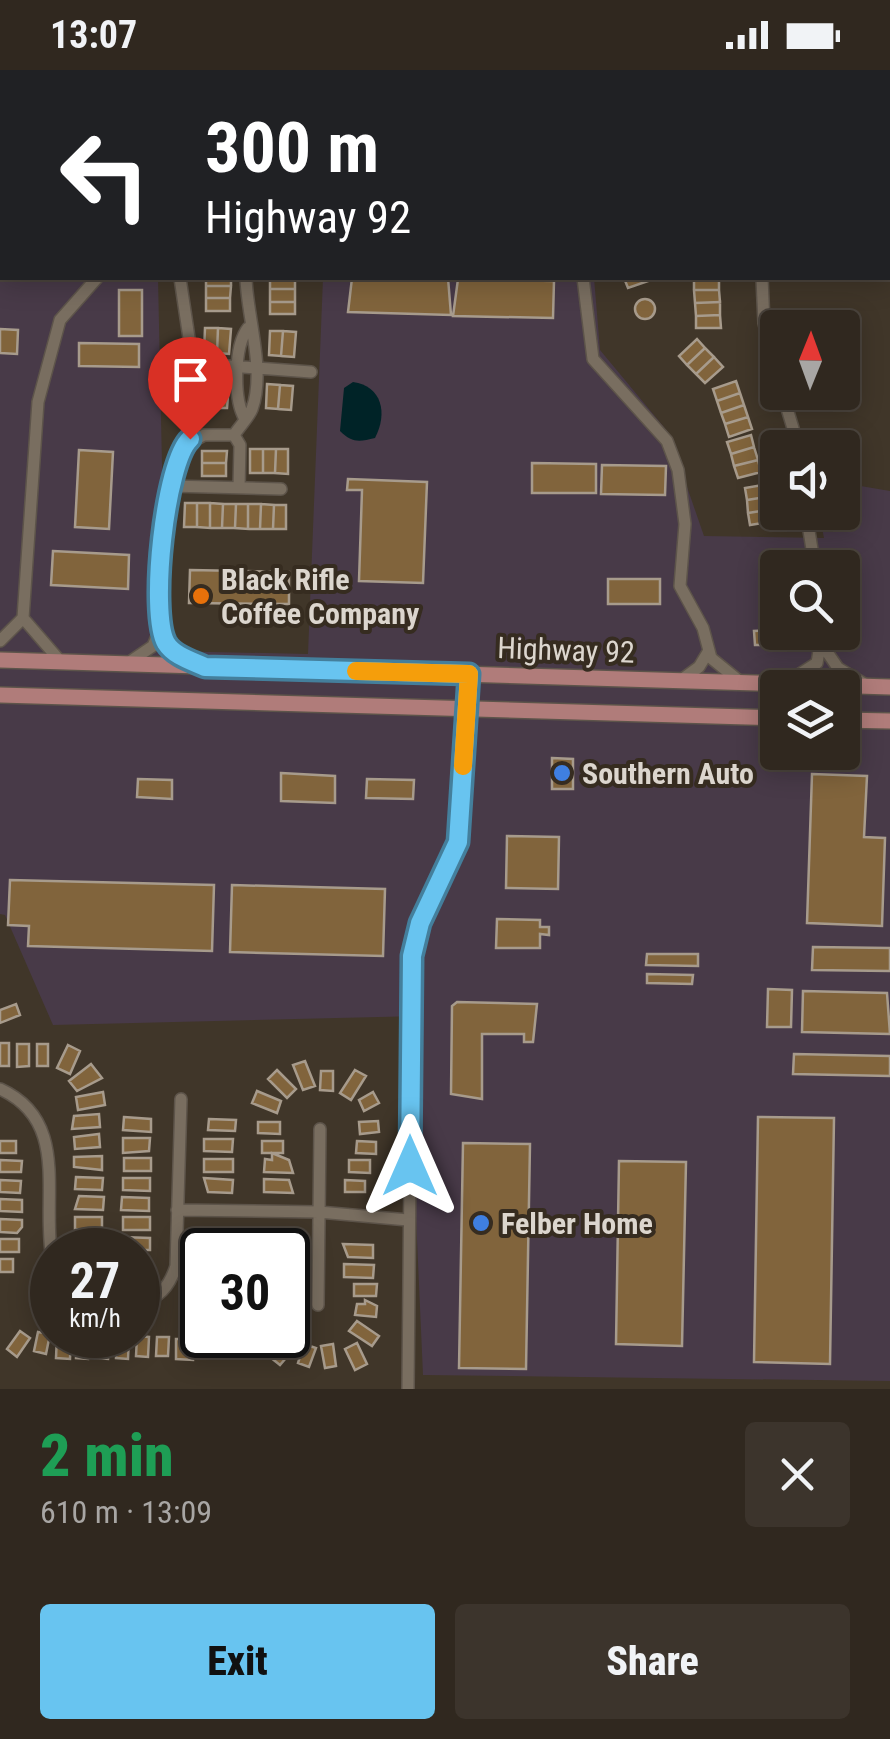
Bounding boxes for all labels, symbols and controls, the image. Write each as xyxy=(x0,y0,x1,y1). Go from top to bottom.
text: 13:07 xyxy=(50,13,137,57)
text: 300 m xyxy=(205,107,379,189)
icon: left xyxy=(40,110,170,240)
text: Highway 92 xyxy=(205,191,411,244)
north arrow xyxy=(760,310,860,410)
map controls xyxy=(760,310,860,770)
pin xyxy=(148,337,233,440)
icon: arrive xyxy=(163,352,218,407)
button: sound xyxy=(760,430,860,530)
button: search xyxy=(760,550,860,650)
place label: Black Rifle Coffee Company xyxy=(221,562,420,631)
marker: Black Rifle Coffee Company xyxy=(190,585,212,607)
street label: Highway 92 xyxy=(497,630,635,670)
button: layers xyxy=(760,670,860,770)
place label: Southern Auto xyxy=(582,756,754,791)
marker: Southern Auto xyxy=(551,762,573,784)
position arrow xyxy=(358,1114,462,1218)
place label: Felber Home xyxy=(501,1206,653,1241)
marker: Felber Home xyxy=(470,1212,492,1234)
speed limit sign: 30 xyxy=(180,1228,310,1358)
text: 27 xyxy=(70,1252,120,1310)
text: km/h xyxy=(69,1304,121,1333)
text: 2 min xyxy=(40,1420,174,1491)
button: close xyxy=(745,1422,850,1527)
text: 610 m · 13:09 xyxy=(40,1493,212,1531)
button: Exit xyxy=(40,1604,435,1719)
button: Share xyxy=(455,1604,850,1719)

